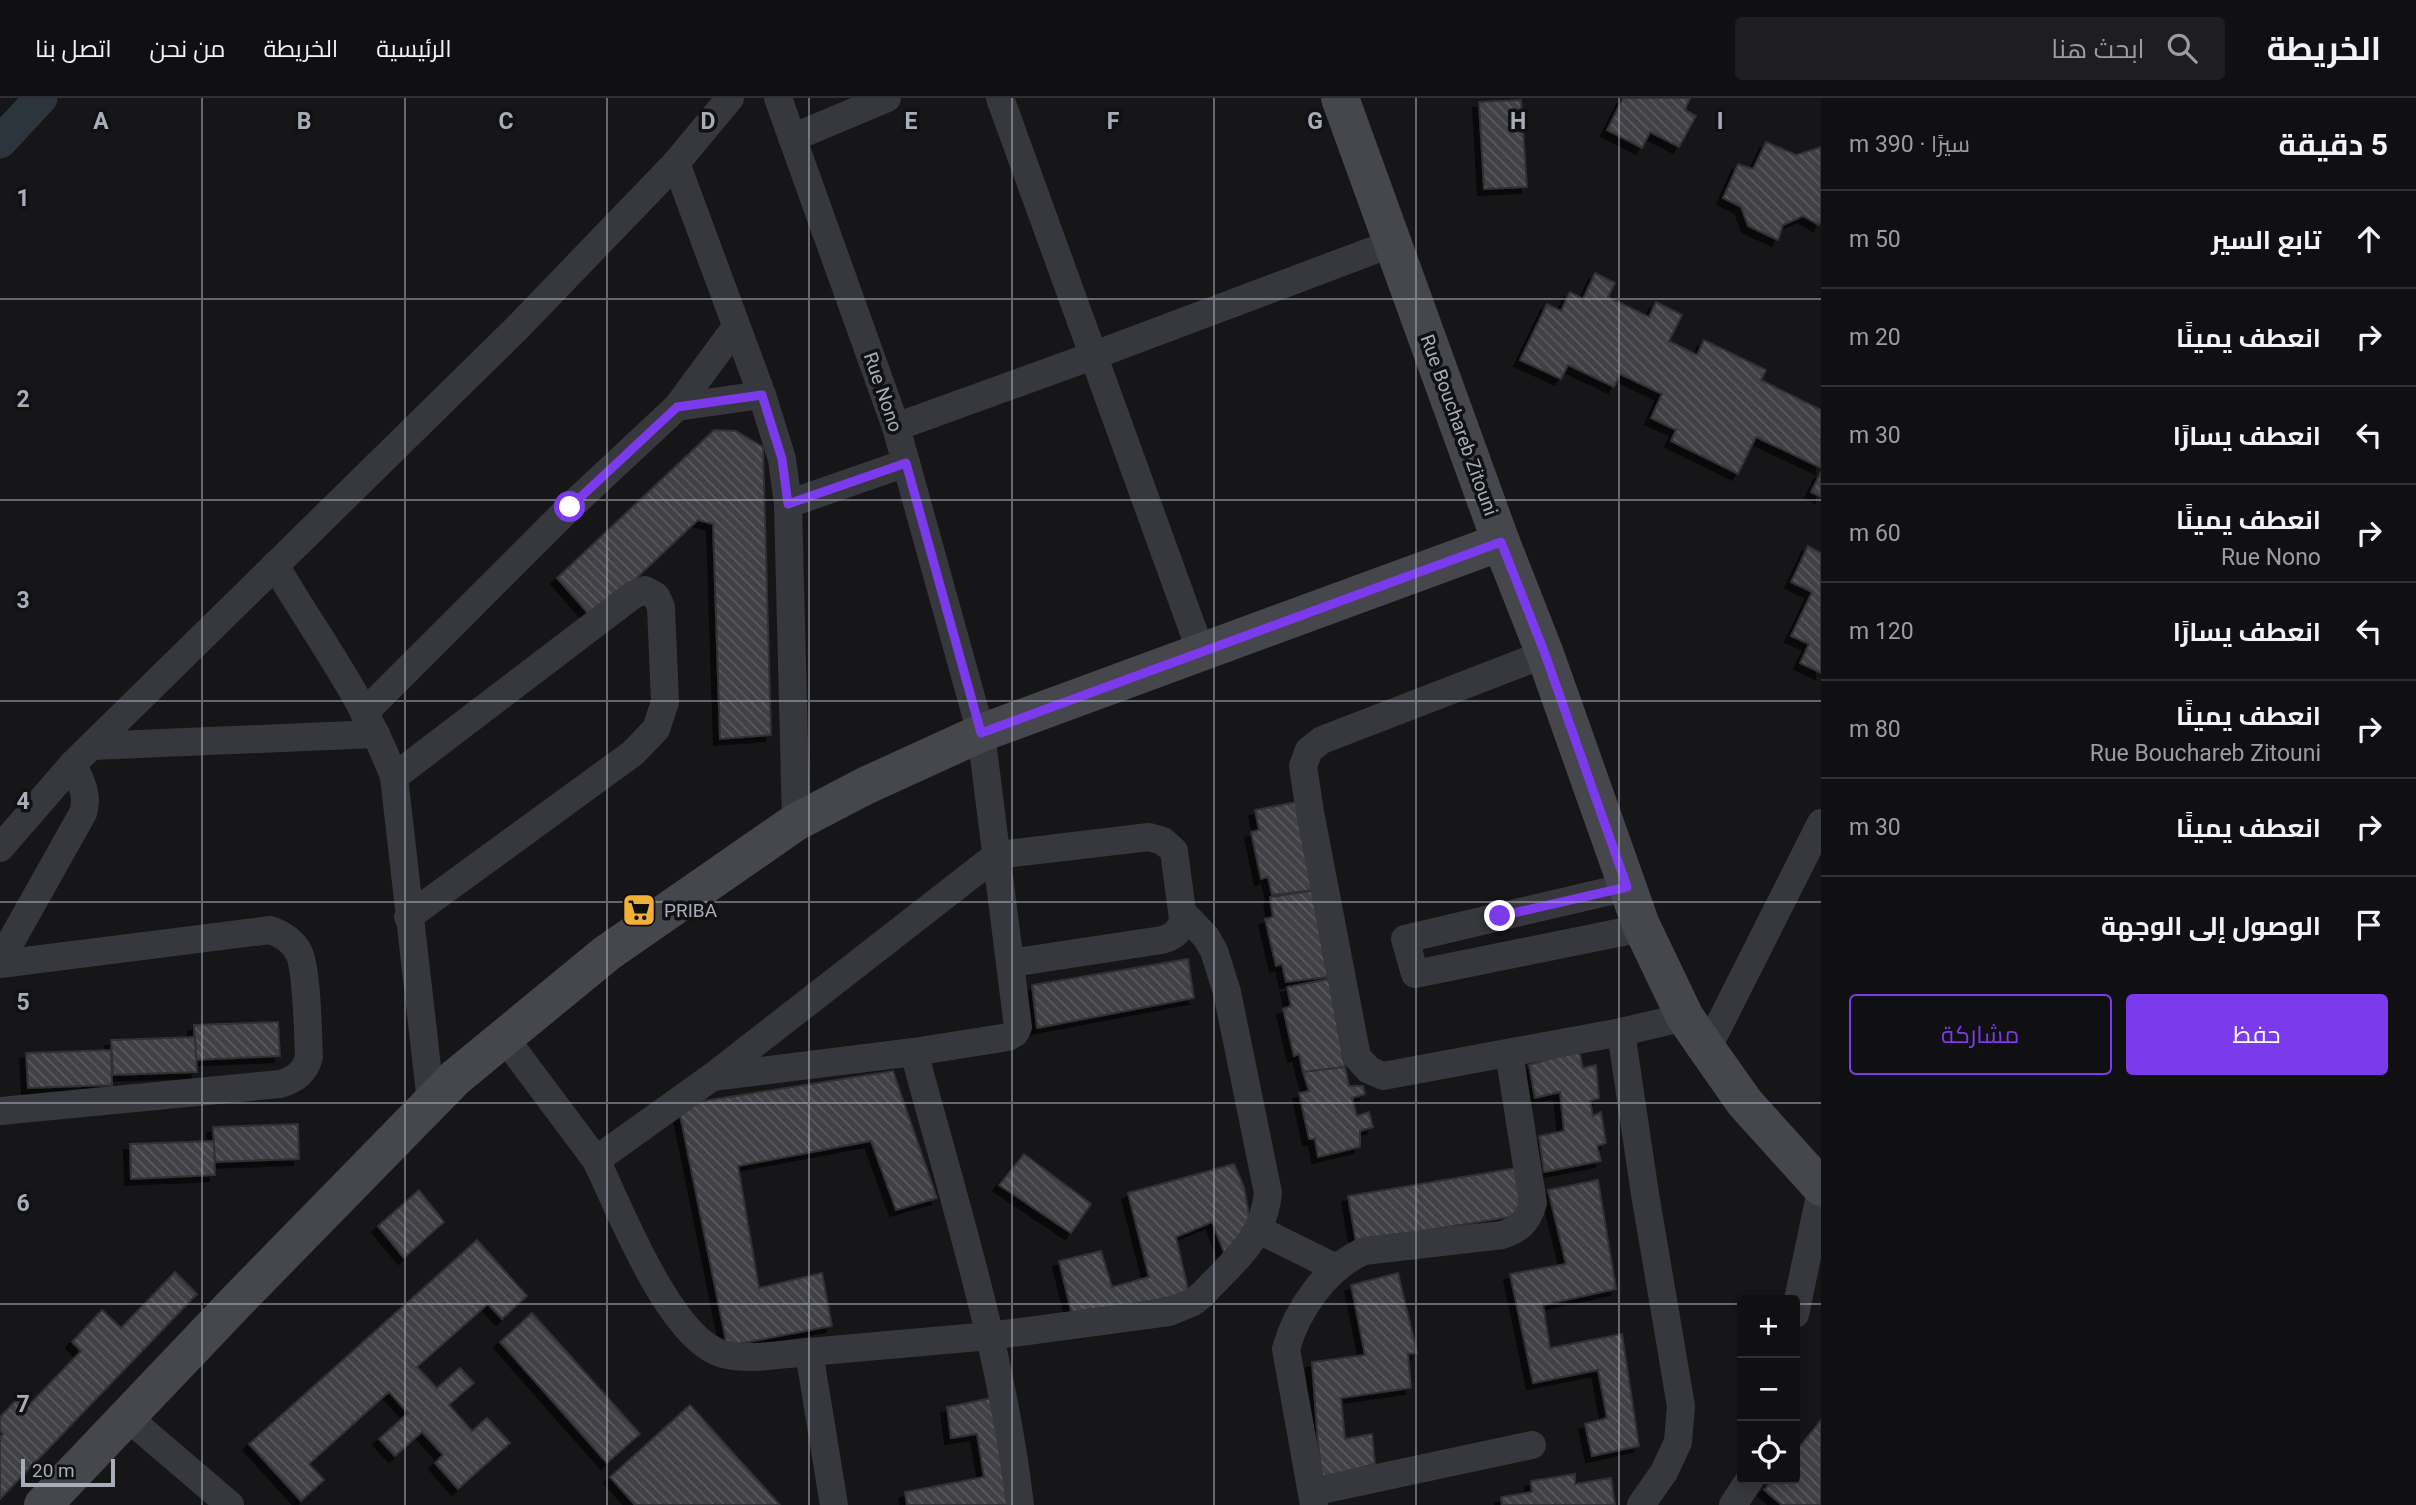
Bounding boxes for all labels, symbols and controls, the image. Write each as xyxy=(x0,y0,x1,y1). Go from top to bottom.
search box xyxy=(1735,17,2225,80)
icon: search xyxy=(2163,29,2201,67)
text: الخريطة xyxy=(2267,29,2381,68)
text: ابحث هنا xyxy=(2051,34,2145,64)
text: اتصل بنا xyxy=(35,35,112,63)
text: من نحن xyxy=(150,35,225,63)
text: الخريطة xyxy=(263,35,338,63)
text: الرئيسية xyxy=(376,35,452,63)
text: A xyxy=(93,108,109,135)
text: B xyxy=(297,108,311,135)
text: C xyxy=(498,108,514,135)
text: D xyxy=(701,108,715,135)
text: E xyxy=(905,108,918,135)
text: F xyxy=(1107,108,1120,135)
text: G xyxy=(1307,108,1323,135)
text: H xyxy=(1510,108,1526,135)
text: I xyxy=(1717,108,1723,135)
text: 5 دقيقة xyxy=(2279,127,2388,162)
text: سيرًا · 390 m xyxy=(1849,131,1970,158)
text: 1 xyxy=(16,185,30,212)
icon: ahead xyxy=(2350,220,2388,258)
text: تابع السير xyxy=(2211,225,2321,255)
text: 50 m xyxy=(1849,226,1901,253)
icon: right xyxy=(2350,318,2388,356)
text: انعطف يمينًا xyxy=(2176,323,2321,353)
text: 20 m xyxy=(1849,324,1901,351)
street label: Rue Bouchareb Zitouni xyxy=(1416,331,1502,519)
street label: Rue Nono xyxy=(859,349,907,435)
text: 2 xyxy=(16,386,30,413)
icon: left xyxy=(2350,416,2388,454)
text: انعطف يسارًا xyxy=(2173,421,2321,451)
text: 30 m xyxy=(1849,422,1901,449)
route start xyxy=(554,491,585,522)
text: انعطف يمينًا xyxy=(2176,505,2321,535)
icon: right xyxy=(2350,514,2388,552)
text: 60 m xyxy=(1849,520,1901,547)
text: Rue Nono xyxy=(2221,544,2321,571)
text: 3 xyxy=(16,587,30,614)
icon: left xyxy=(2350,612,2388,650)
text: انعطف يسارًا xyxy=(2173,617,2321,647)
text: 120 m xyxy=(1849,618,1914,645)
text: انعطف يمينًا xyxy=(2176,701,2321,731)
icon: right xyxy=(2350,710,2388,748)
text: 80 m xyxy=(1849,716,1901,743)
text: Rue Bouchareb Zitouni xyxy=(2090,740,2321,767)
text: 4 xyxy=(16,788,30,815)
icon: right xyxy=(2350,808,2388,846)
text: انعطف يمينًا xyxy=(2176,813,2321,843)
text: 30 m xyxy=(1849,814,1901,841)
supermarket icon: PRIBA xyxy=(620,891,658,929)
place label: PRIBA xyxy=(664,899,718,922)
route end xyxy=(1484,900,1515,931)
icon: arrive xyxy=(2350,906,2388,944)
text: الوصول إلى الوجهة xyxy=(2101,911,2321,941)
text: 5 xyxy=(16,989,30,1016)
button: مشاركة xyxy=(1849,994,2112,1075)
button: حفظ xyxy=(2126,994,2388,1075)
text: 6 xyxy=(16,1190,30,1217)
map controls xyxy=(1737,1295,1800,1484)
button: + xyxy=(1737,1295,1800,1358)
button: − xyxy=(1737,1358,1800,1421)
text: 7 xyxy=(16,1391,30,1418)
button: locate xyxy=(1737,1421,1800,1484)
scale bar xyxy=(21,1456,116,1488)
text: 20 m xyxy=(32,1459,75,1482)

